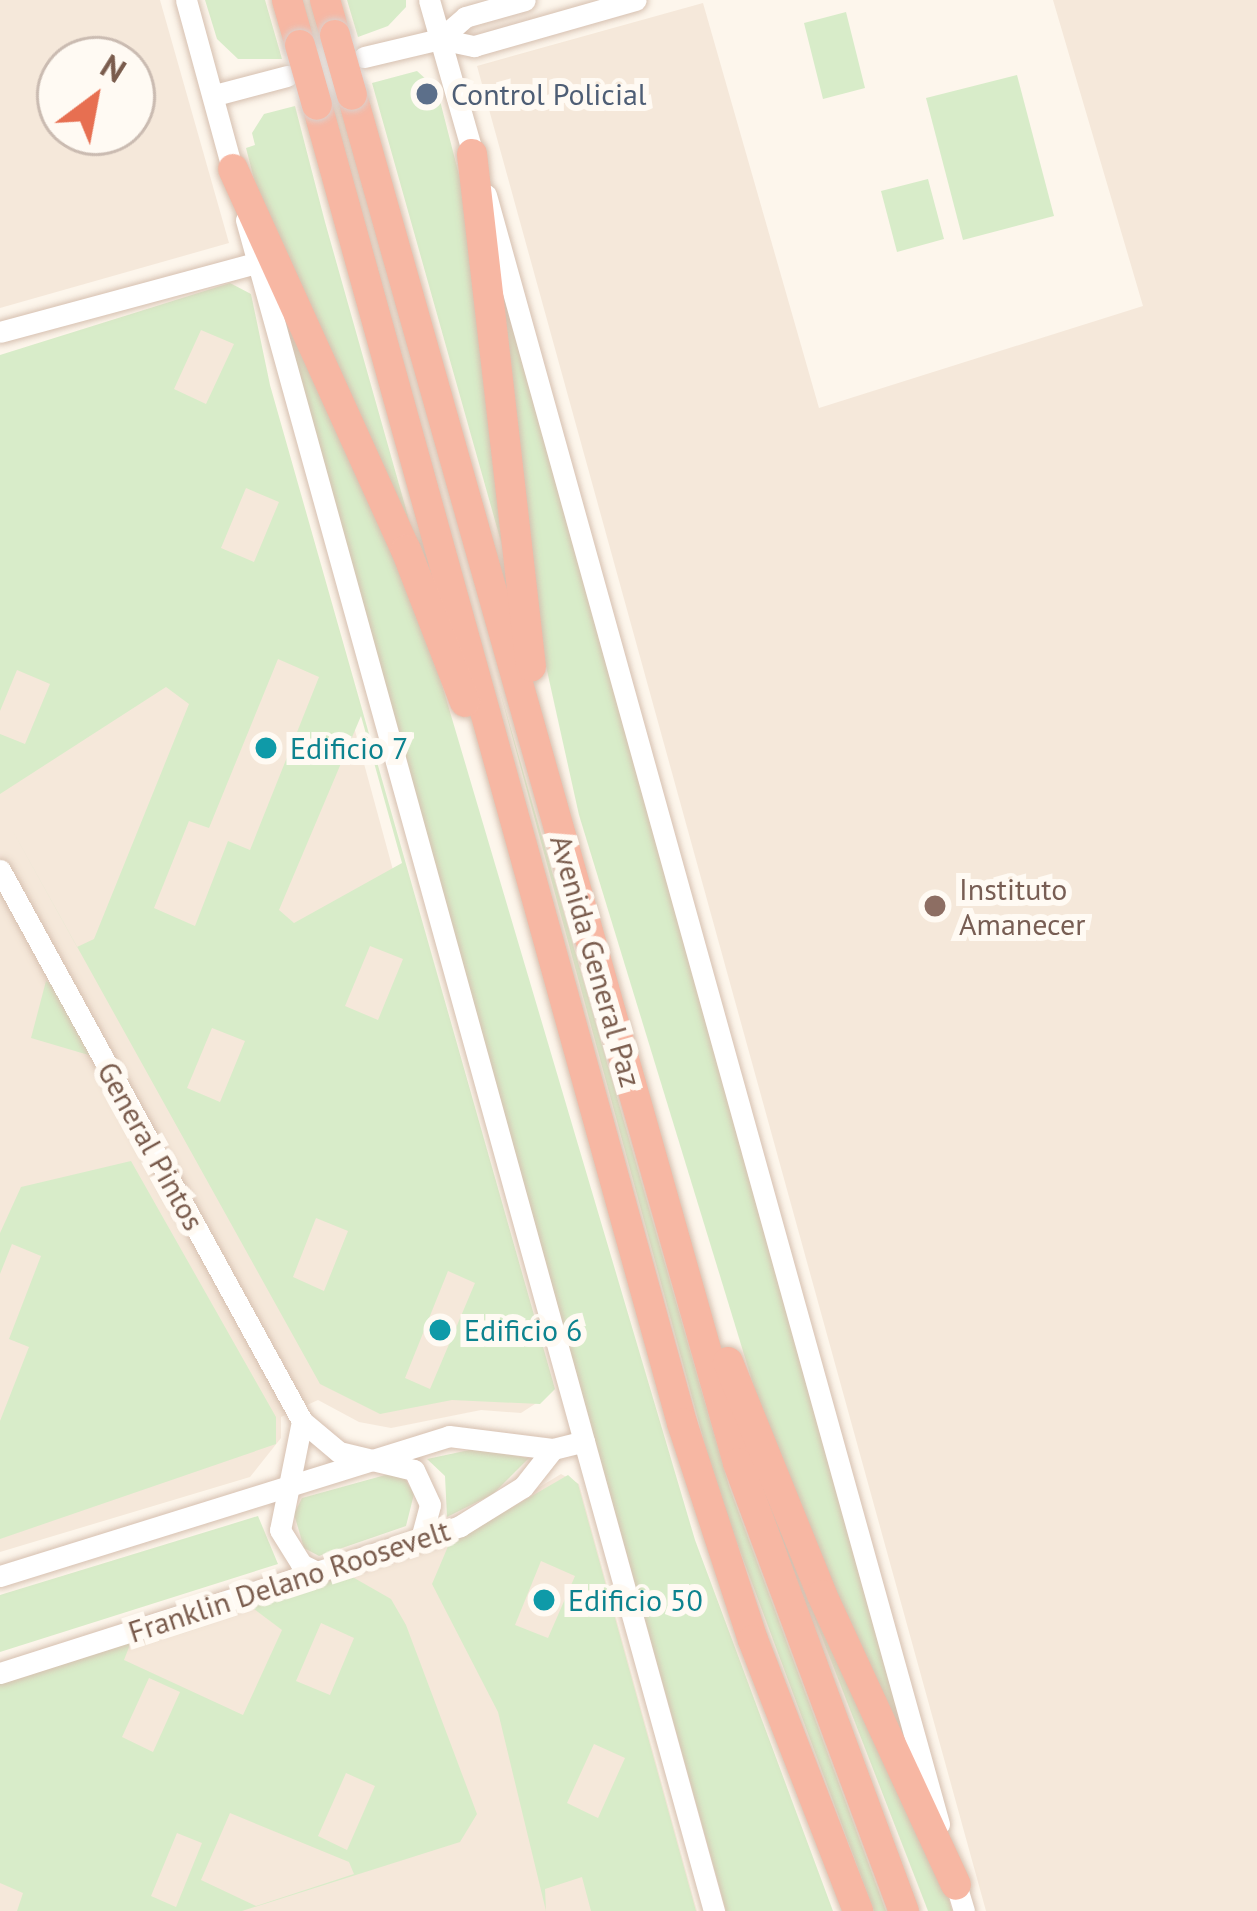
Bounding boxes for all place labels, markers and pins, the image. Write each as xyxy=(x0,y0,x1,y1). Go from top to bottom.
place label: Control Policial xyxy=(451,76,647,112)
marker: Control Policial xyxy=(414,81,440,107)
place label: Edificio 7 xyxy=(290,730,408,766)
marker: Edificio 7 xyxy=(253,735,279,761)
place label: Instituto Amanecer xyxy=(959,871,1085,942)
marker: Instituto Amanecer xyxy=(922,893,948,919)
place label: Edificio 6 xyxy=(464,1312,582,1348)
marker: Edificio 6 xyxy=(427,1317,453,1343)
place label: Edificio 50 xyxy=(568,1582,703,1618)
marker: Edificio 50 xyxy=(531,1587,557,1613)

